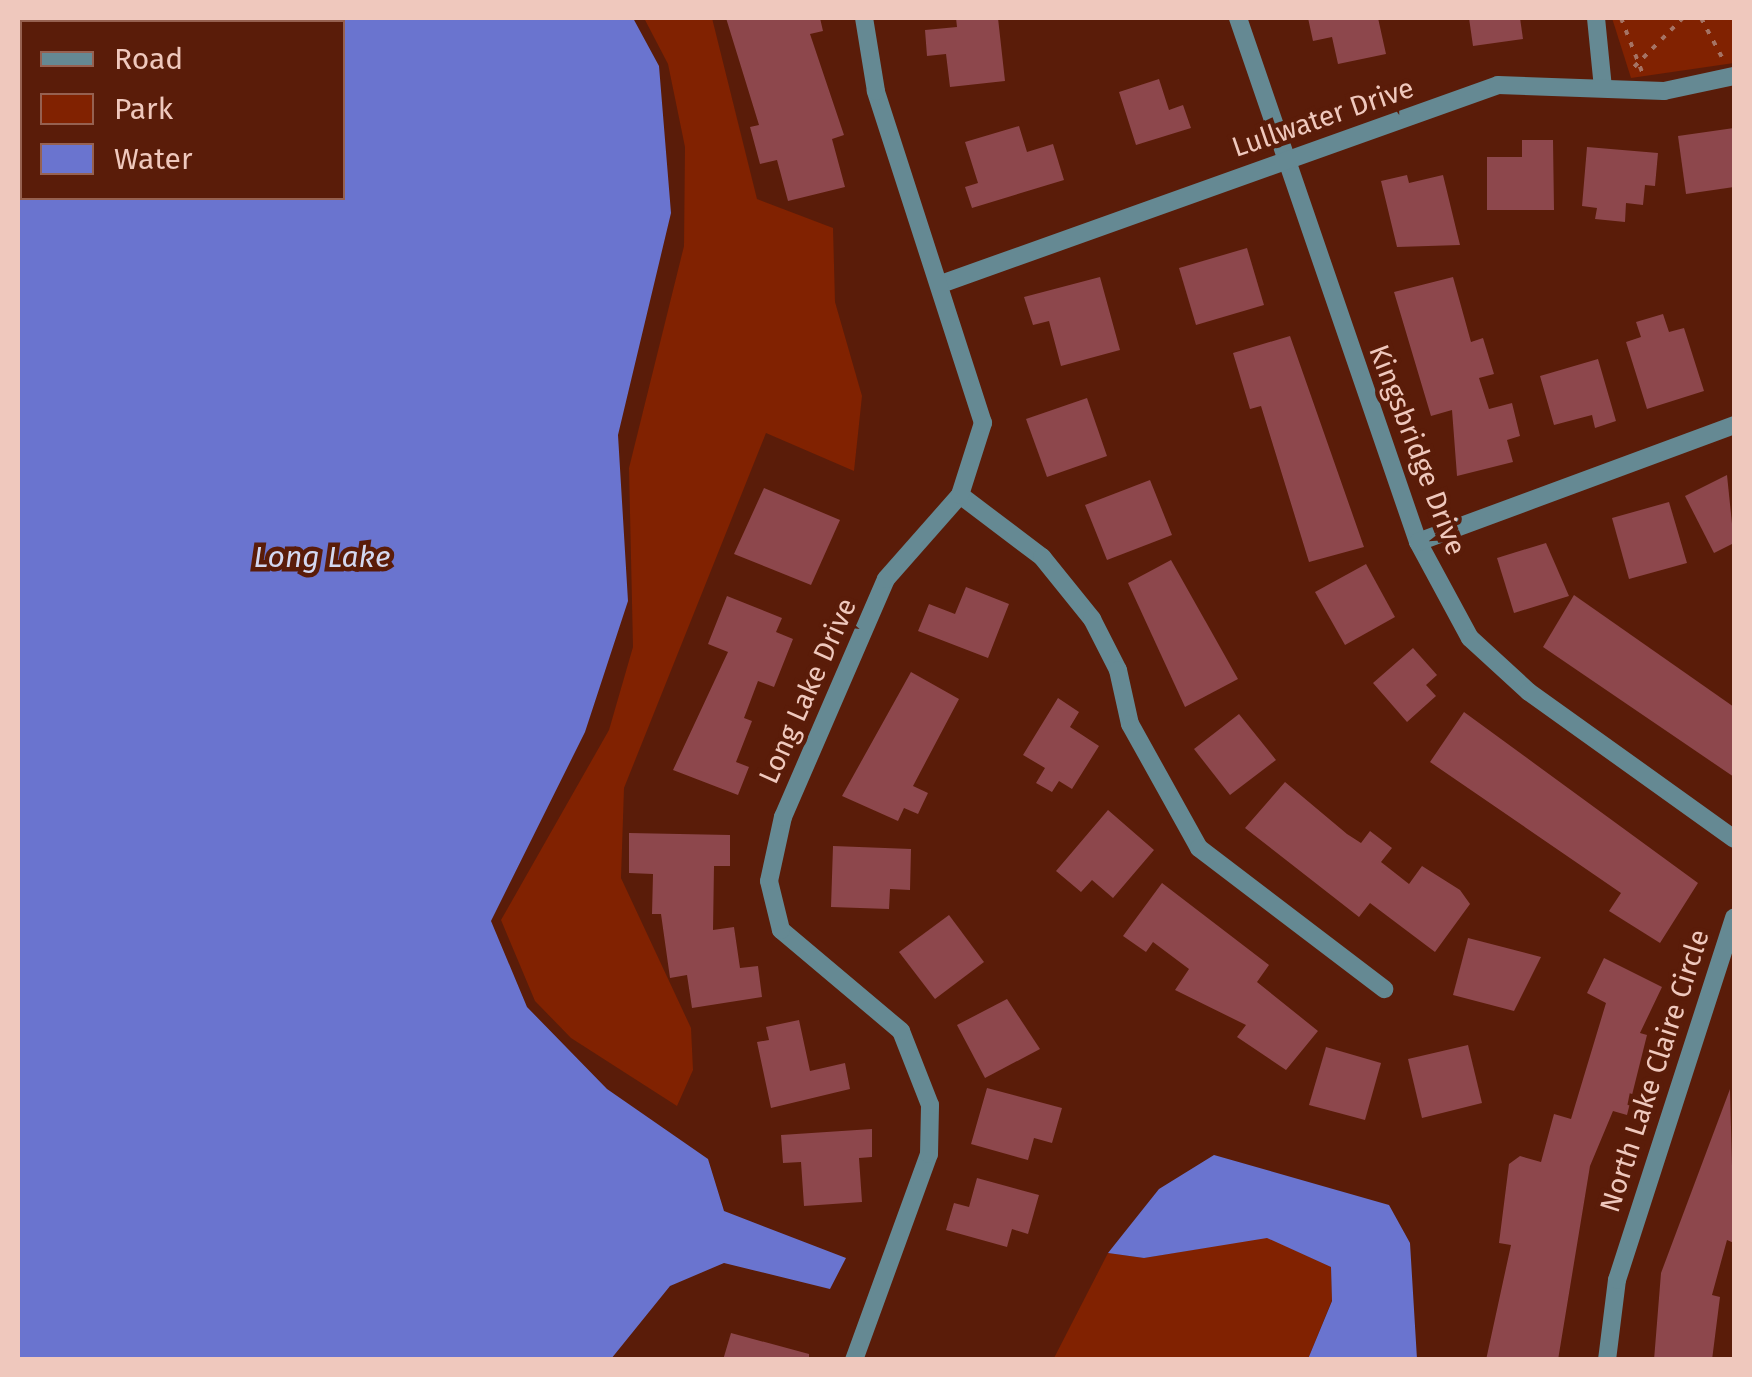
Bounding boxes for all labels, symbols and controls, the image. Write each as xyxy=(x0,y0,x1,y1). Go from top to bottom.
legend xyxy=(20,20,345,200)
text: Road xyxy=(114,41,183,77)
street label: Lullwater Drive xyxy=(1228,71,1418,165)
text: Park xyxy=(114,91,173,127)
text: Water xyxy=(114,141,193,177)
street label: Kingsbridge Drive xyxy=(1361,340,1473,560)
water label: Long Lake xyxy=(254,539,390,575)
street label: Long Lake Drive xyxy=(752,593,864,789)
street label: North Lake Claire Circle xyxy=(1593,925,1717,1217)

